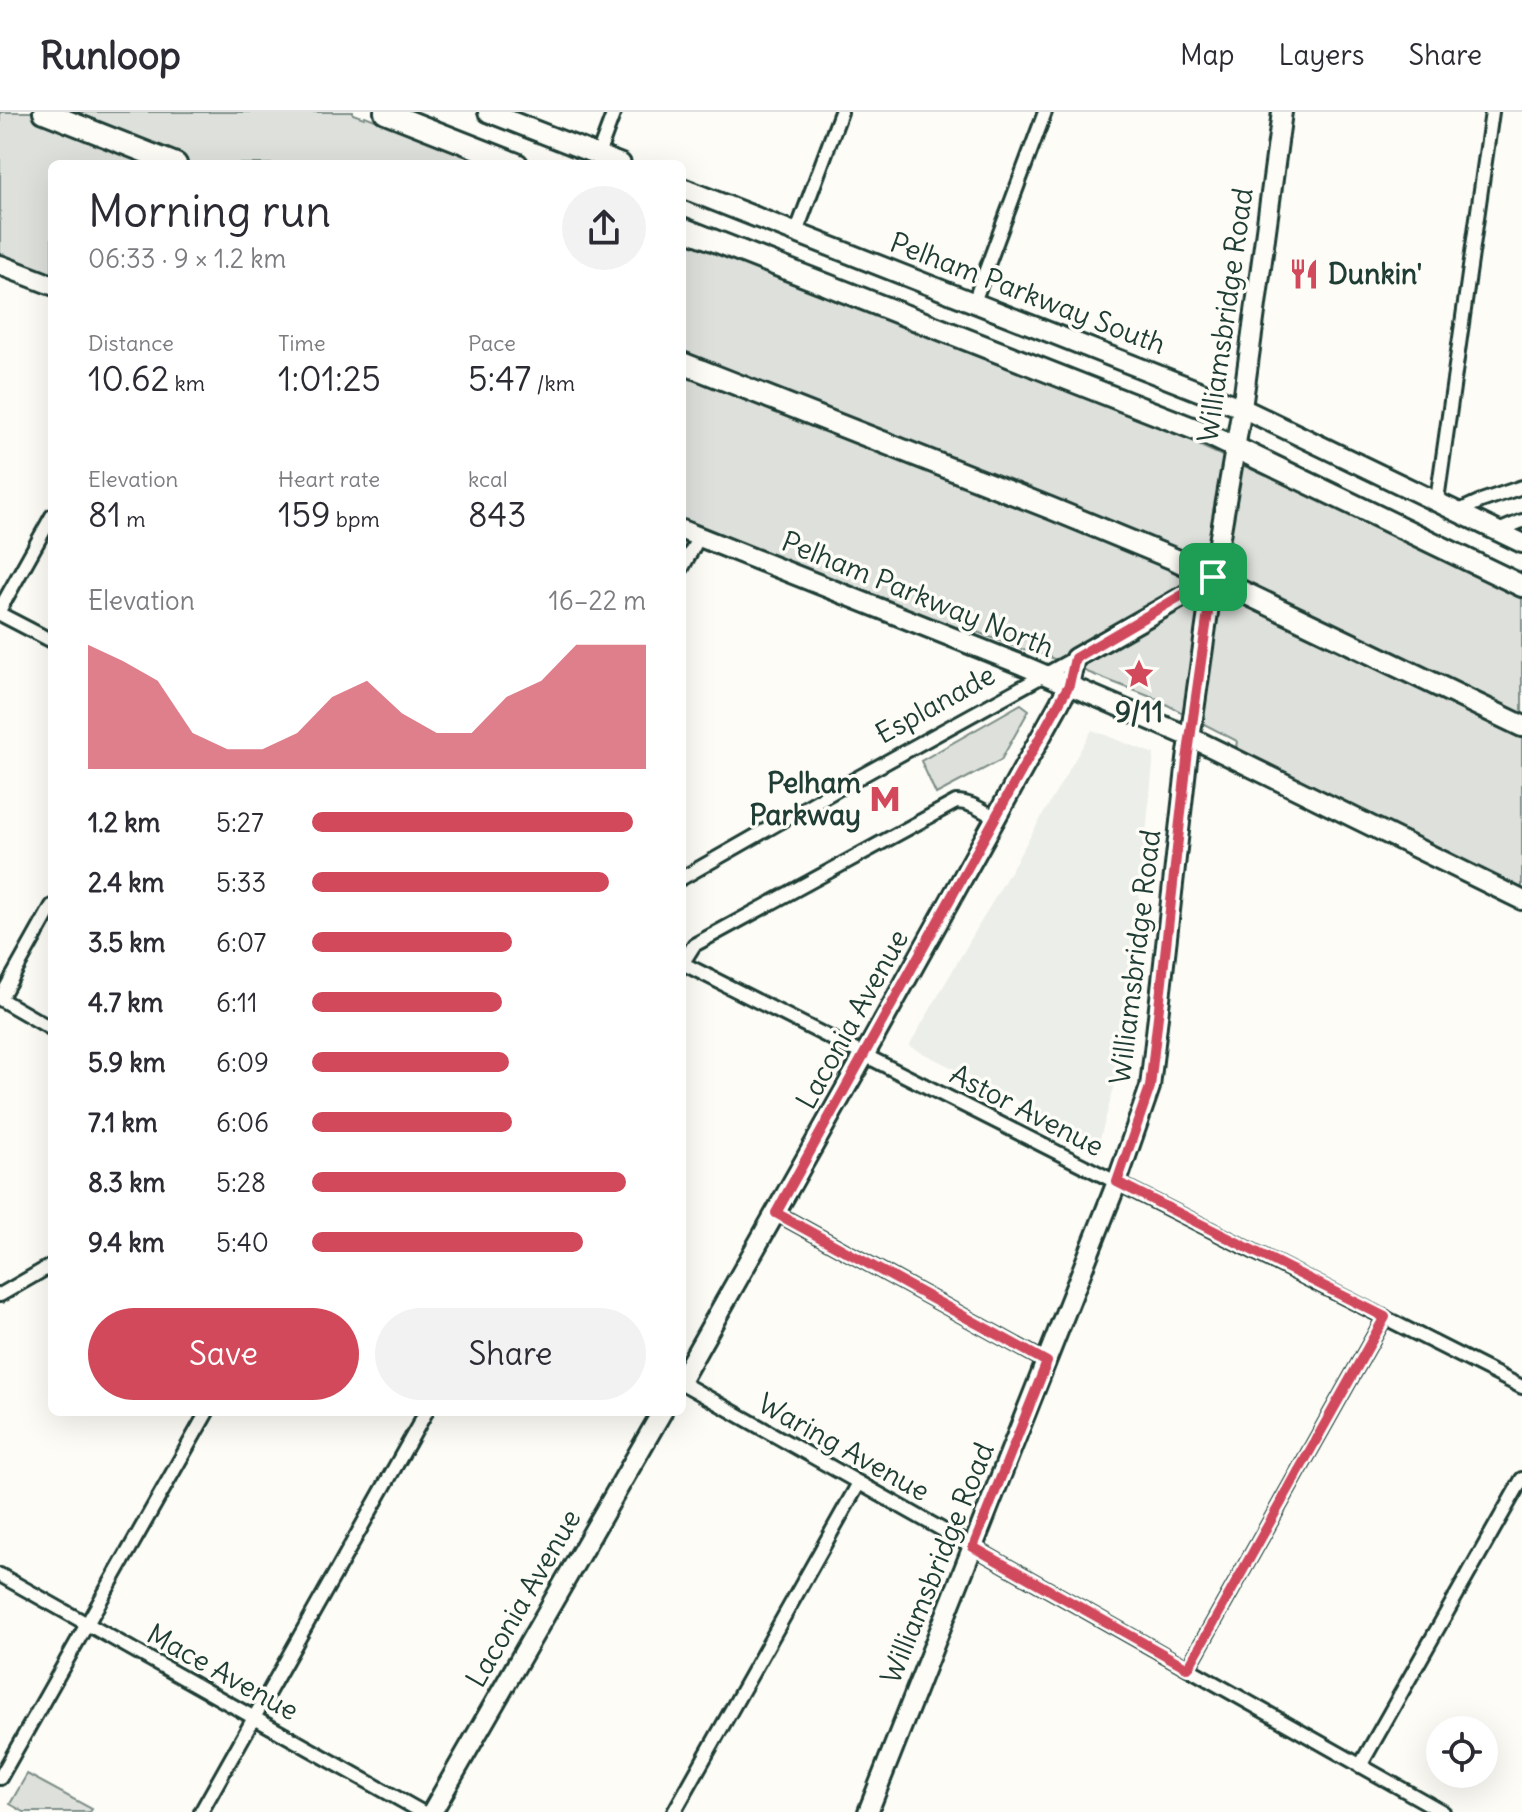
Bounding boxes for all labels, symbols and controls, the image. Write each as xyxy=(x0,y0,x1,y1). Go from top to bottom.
text: Runloop xyxy=(40,32,181,79)
text: Map xyxy=(1180,37,1235,73)
text: Layers xyxy=(1279,37,1365,73)
text: Share xyxy=(1409,37,1482,73)
text: Morning run xyxy=(88,184,331,239)
button: share xyxy=(562,186,646,270)
street label: Williamsbridge Road xyxy=(1189,186,1261,444)
street label: Pelham Parkway South xyxy=(885,224,1171,362)
text: 06:33 · 9 × 1.2 km xyxy=(88,242,286,275)
place label: Dunkin' xyxy=(1328,256,1422,292)
restaurant icon: Dunkin' xyxy=(1287,257,1321,291)
text: Distance xyxy=(88,329,174,357)
text: Time xyxy=(278,329,326,357)
text: Pace xyxy=(468,329,516,357)
text: 10.62 xyxy=(88,357,169,400)
text: 1:01:25 xyxy=(278,357,381,400)
text: 5:47 xyxy=(468,357,531,400)
text: km xyxy=(169,369,205,397)
text: /km xyxy=(531,369,575,397)
text: Elevation xyxy=(88,465,178,493)
text: Heart rate xyxy=(278,465,380,493)
text: kcal xyxy=(468,465,508,493)
text: 81 xyxy=(88,493,121,536)
text: 159 xyxy=(278,493,331,536)
text: 843 xyxy=(468,493,527,536)
text: m xyxy=(121,505,146,533)
text: bpm xyxy=(331,505,380,533)
street label: Pelham Parkway North xyxy=(777,523,1059,665)
pin xyxy=(1179,543,1247,611)
icon: arrive xyxy=(1191,555,1235,599)
text: Elevation xyxy=(88,584,195,617)
text: 16–22 m xyxy=(548,584,646,617)
street label: Esplanade xyxy=(869,657,1001,751)
place icon: 9/11 xyxy=(1122,657,1156,691)
place label: 9/11 xyxy=(1115,694,1163,730)
place label: Pelham Parkway xyxy=(749,765,861,833)
metro station icon: Pelham Parkway xyxy=(868,782,902,816)
text: 1.2 km xyxy=(88,806,160,839)
text: 5:27 xyxy=(216,806,264,839)
street label: Williamsbridge Road xyxy=(1102,828,1168,1086)
text: 2.4 km xyxy=(88,866,164,899)
text: 5:33 xyxy=(216,866,266,899)
street label: Laconia Avenue xyxy=(788,923,916,1115)
text: 3.5 km xyxy=(88,926,165,959)
text: 6:07 xyxy=(216,926,266,959)
text: 4.7 km xyxy=(88,986,163,1019)
text: 6:11 xyxy=(216,986,258,1019)
text: 5.9 km xyxy=(88,1046,166,1079)
text: 6:09 xyxy=(216,1046,269,1079)
street label: Astor Avenue xyxy=(944,1056,1110,1164)
text: 7.1 km xyxy=(88,1106,158,1139)
text: 6:06 xyxy=(216,1106,269,1139)
text: 8.3 km xyxy=(88,1166,165,1199)
text: 5:28 xyxy=(216,1166,266,1199)
text: 9.4 km xyxy=(88,1226,165,1259)
text: 5:40 xyxy=(216,1226,269,1259)
button: Save xyxy=(88,1308,359,1400)
button: Share xyxy=(375,1308,646,1400)
street label: Waring Avenue xyxy=(752,1385,936,1509)
street label: Williamsbridge Road xyxy=(872,1437,1002,1689)
street label: Laconia Avenue xyxy=(458,1503,588,1693)
street label: Mace Avenue xyxy=(141,1616,305,1728)
map controls xyxy=(1426,1716,1498,1788)
button: locate xyxy=(1426,1716,1498,1788)

